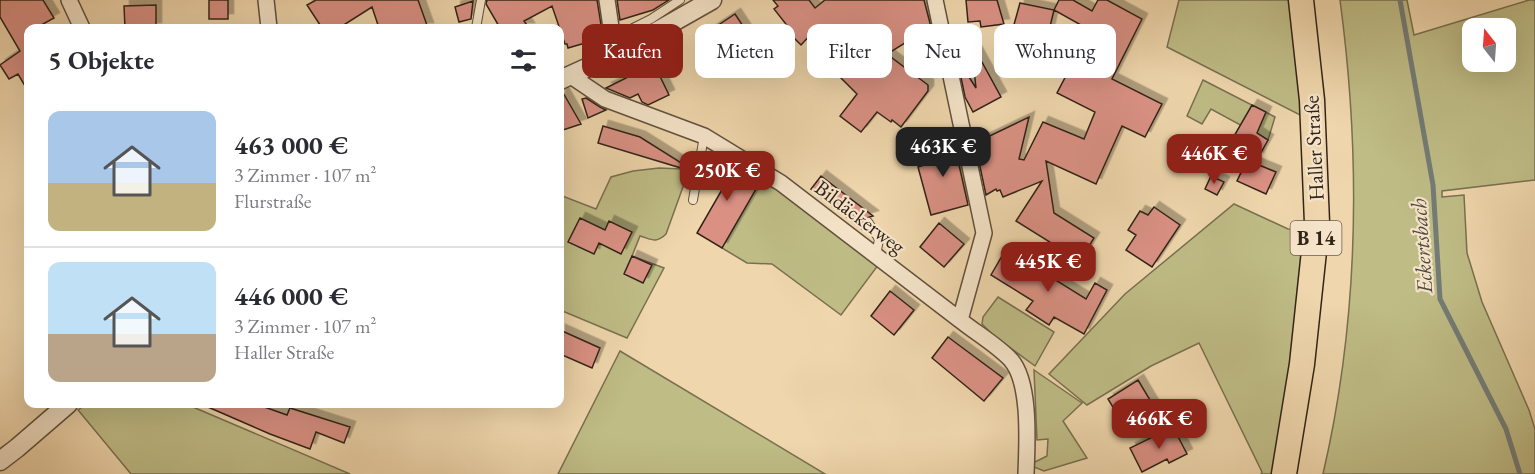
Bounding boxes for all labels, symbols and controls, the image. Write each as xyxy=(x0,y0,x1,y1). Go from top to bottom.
north arrow xyxy=(1462,18,1516,72)
map controls xyxy=(1462,18,1516,72)
chip: Kaufen xyxy=(582,24,683,78)
chip: Mieten xyxy=(695,24,795,78)
chip: Filter xyxy=(807,24,892,78)
chip: Neu xyxy=(904,24,982,78)
chip: Wohnung xyxy=(994,24,1116,78)
text: 5 Objekte xyxy=(48,43,154,77)
icon: filters xyxy=(507,44,540,77)
street label: Haller Straße xyxy=(1297,95,1330,201)
pin: 463K € xyxy=(894,127,992,178)
text: 463 000 € xyxy=(234,128,348,162)
text: 463K € xyxy=(910,133,976,159)
pin: 446K € xyxy=(1165,134,1263,185)
icon: home xyxy=(96,135,168,207)
text: 446K € xyxy=(1181,140,1247,166)
pin: 250K € xyxy=(678,151,776,202)
text: 250K € xyxy=(694,157,760,183)
text: 3 Zimmer · 107 m² xyxy=(234,162,377,188)
street label: Bildäckerweg xyxy=(810,174,912,260)
text: Flurstraße xyxy=(234,188,312,214)
water label: Eckertsbach xyxy=(1404,197,1439,295)
road number: B 14 xyxy=(1290,221,1342,255)
pin: 445K € xyxy=(999,242,1097,293)
text: 445K € xyxy=(1015,248,1081,274)
text: 446 000 € xyxy=(234,279,348,313)
icon: home xyxy=(96,286,168,358)
text: 3 Zimmer · 107 m² xyxy=(234,313,377,339)
text: Haller Straße xyxy=(234,339,334,365)
pin: 466K € xyxy=(1110,399,1208,450)
text: 466K € xyxy=(1126,405,1192,431)

